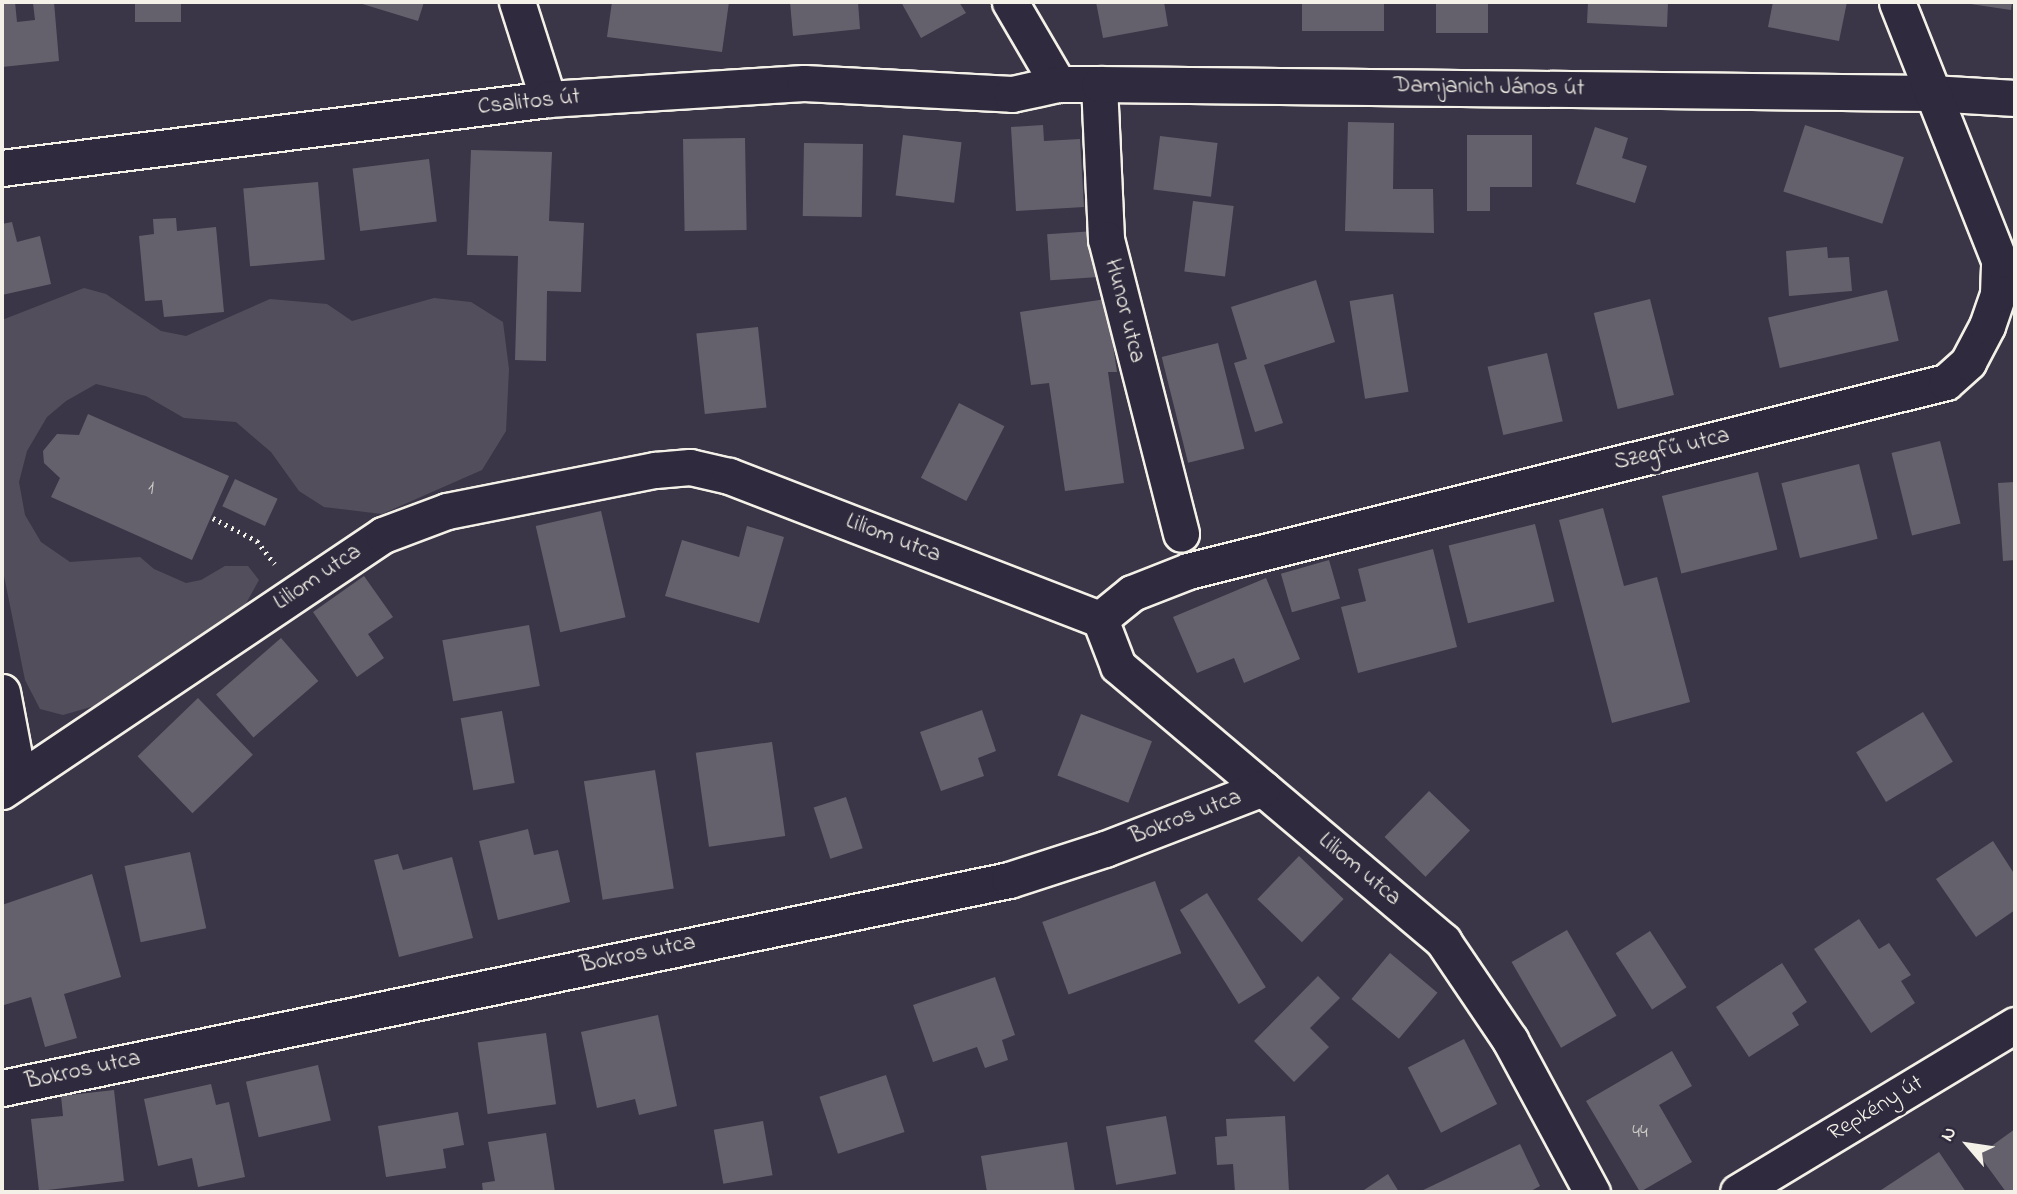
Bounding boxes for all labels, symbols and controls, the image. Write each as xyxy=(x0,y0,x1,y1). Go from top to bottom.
street label: Damjanich János út xyxy=(1393,73,1585,103)
street label: Csalitos út xyxy=(476,84,582,122)
street label: Hunor utca xyxy=(1098,256,1150,366)
street label: Szegfű utca xyxy=(1611,422,1733,478)
house number: 1 xyxy=(148,478,154,500)
street label: Liliom utca xyxy=(842,508,944,570)
street label: Liliom utca xyxy=(269,539,367,617)
street label: Bokros utca xyxy=(1127,784,1245,852)
street label: Liliom utca xyxy=(1312,827,1406,913)
street label: Bokros utca xyxy=(578,929,698,981)
street label: Bokros utca xyxy=(23,1045,143,1097)
street label: Repkény út xyxy=(1823,1070,1929,1148)
north arrow xyxy=(1933,1110,2003,1180)
house number: 44 xyxy=(1632,1122,1648,1144)
text: N xyxy=(1934,1122,1964,1147)

